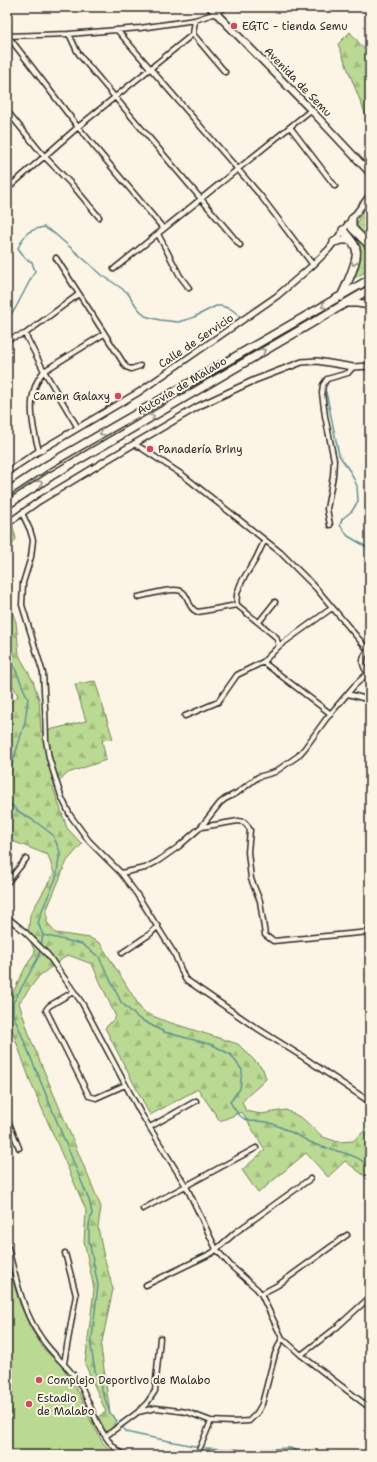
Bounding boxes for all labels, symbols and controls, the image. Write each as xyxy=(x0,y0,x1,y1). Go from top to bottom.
place label: EGTC - tienda Semu xyxy=(242,19,348,34)
marker: EGTC - tienda Semu xyxy=(229,21,239,31)
street label: Avenida de Semu xyxy=(261,44,335,120)
one-way arrow xyxy=(350,259,359,266)
one-way arrow xyxy=(321,301,328,309)
street label: Calle de Servicio xyxy=(156,310,237,372)
one-way arrow xyxy=(259,349,266,356)
street label: Autovía de Malabo xyxy=(134,353,230,419)
place label: Camen Galaxy xyxy=(33,389,110,404)
marker: Camen Galaxy xyxy=(113,391,123,401)
one-way arrow xyxy=(148,415,155,422)
one-way arrow xyxy=(99,429,106,436)
place label: Panadería Briny xyxy=(158,442,243,457)
marker: Panadería Briny xyxy=(145,444,155,454)
one-way arrow xyxy=(36,481,43,488)
place label: Complejo Deportivo de Malabo xyxy=(47,1373,211,1388)
marker: Complejo Deportivo de Malabo xyxy=(34,1375,44,1385)
place label: Estadio de Malabo xyxy=(37,1391,95,1419)
marker: Estadio de Malabo xyxy=(24,1399,34,1409)

